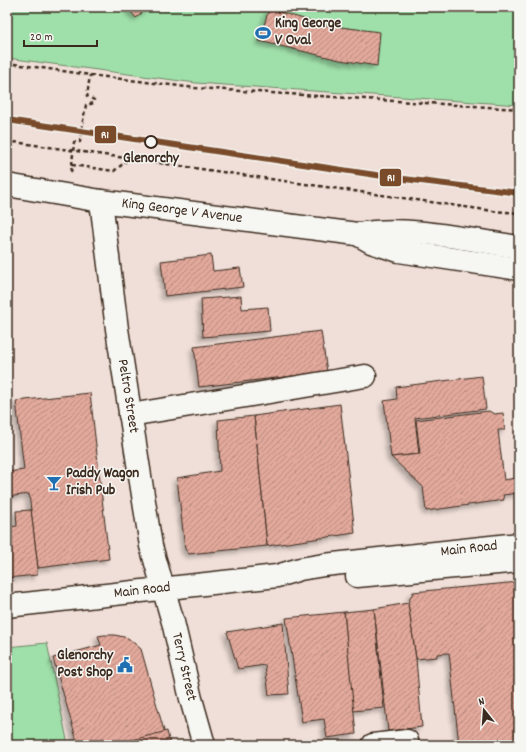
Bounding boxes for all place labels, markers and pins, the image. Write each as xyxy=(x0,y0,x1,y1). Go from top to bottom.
place label: King George V Oval xyxy=(275,13,342,52)
sports icon: King George V Oval xyxy=(254,24,272,42)
marker: Glenorchy xyxy=(144,135,158,149)
place label: Glenorchy xyxy=(123,148,180,170)
place label: Paddy Wagon Irish Pub xyxy=(66,463,139,502)
bar icon: Paddy Wagon Irish Pub xyxy=(45,474,63,492)
place label: Glenorchy Post Shop xyxy=(57,645,114,684)
public building icon: Glenorchy Post Shop xyxy=(116,656,134,674)

